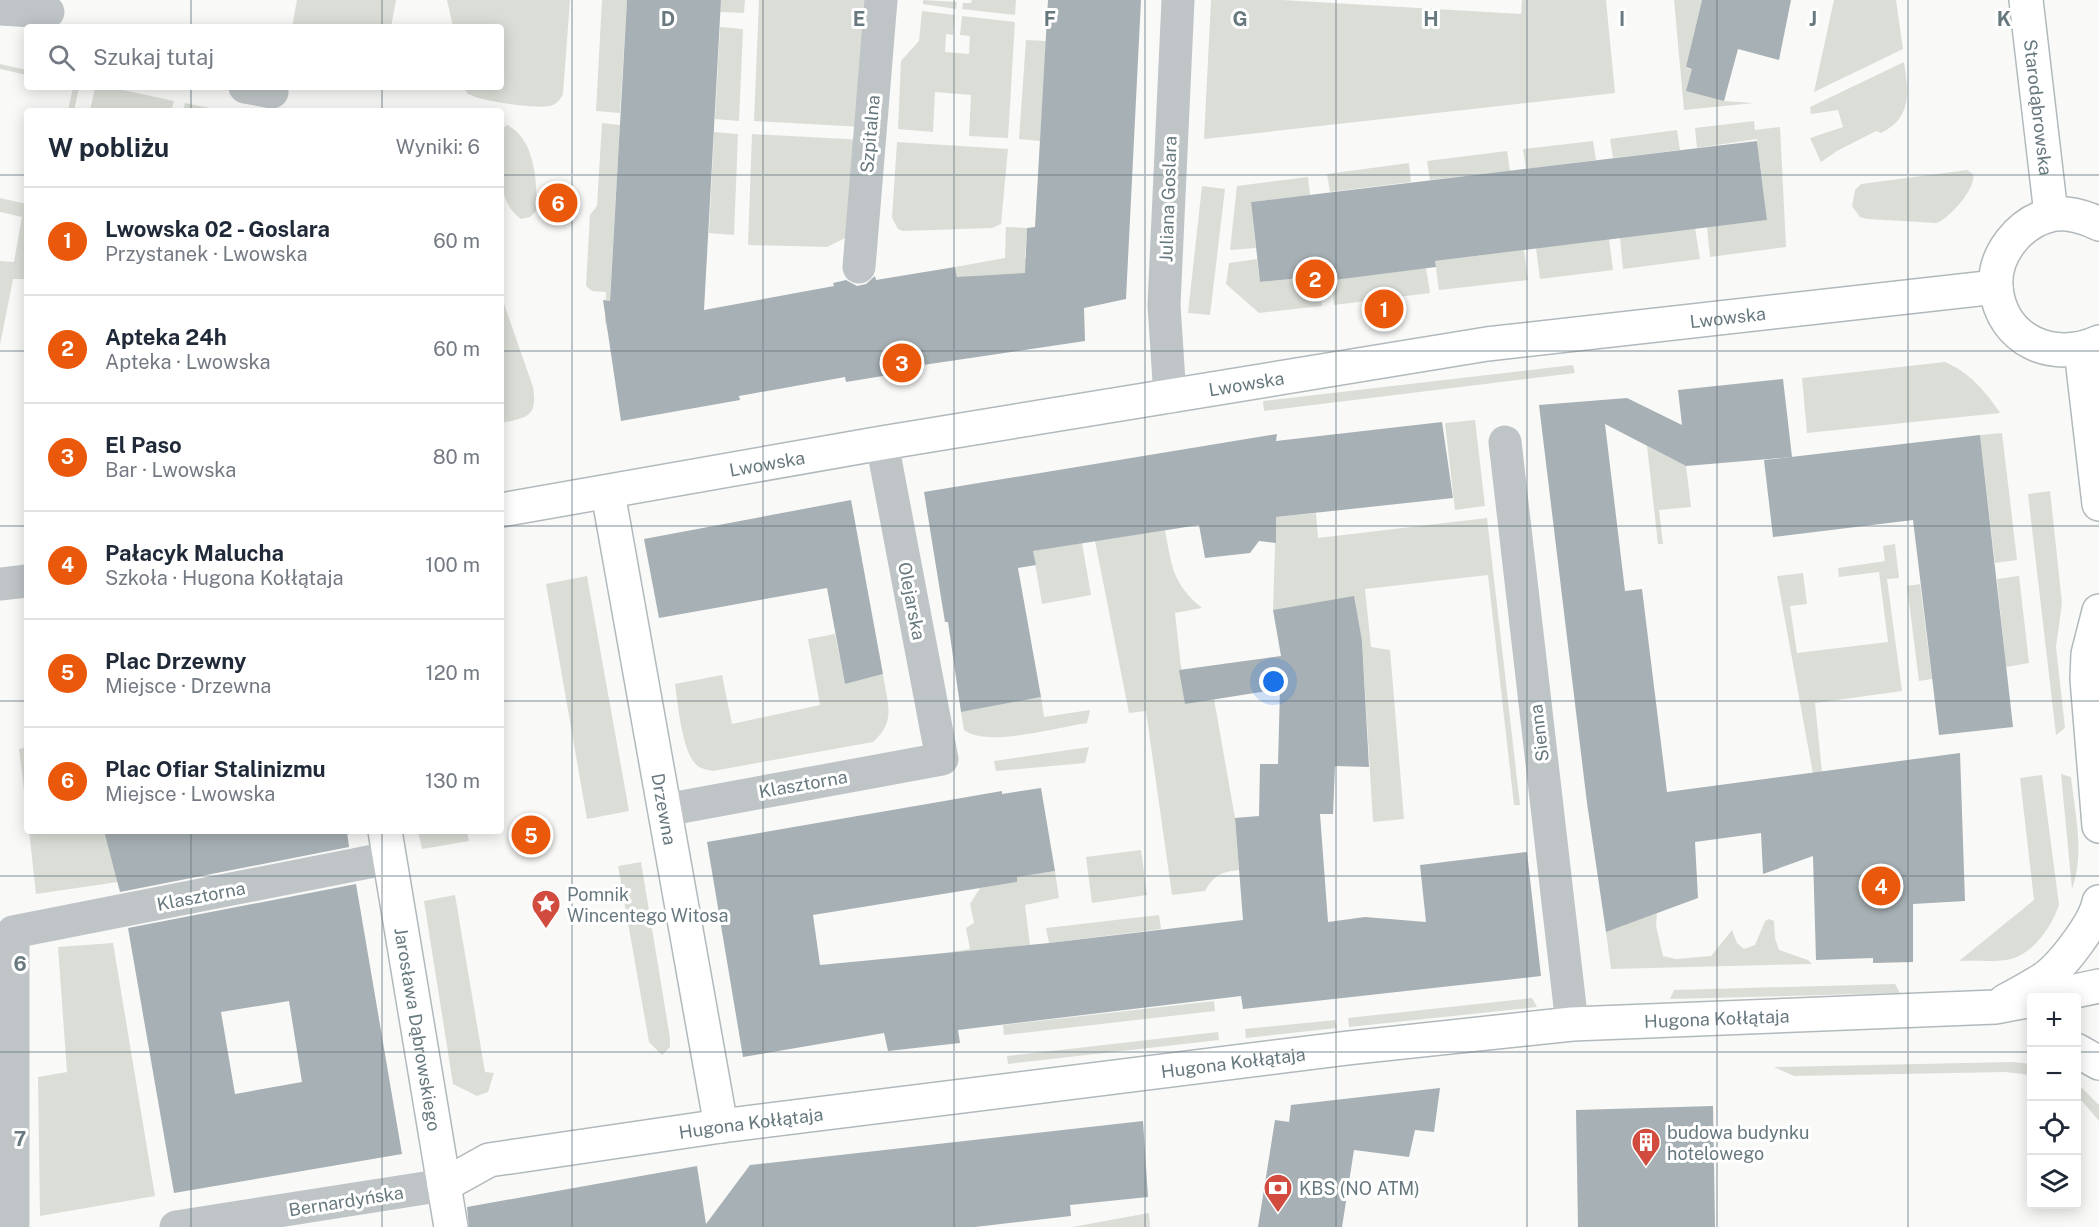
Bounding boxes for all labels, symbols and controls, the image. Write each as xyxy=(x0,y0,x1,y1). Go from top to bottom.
text: D xyxy=(661,7,675,31)
text: E xyxy=(853,7,865,31)
text: F xyxy=(1044,7,1056,31)
text: G xyxy=(1232,7,1248,31)
text: H xyxy=(1423,7,1439,31)
text: I xyxy=(1619,7,1625,31)
text: J xyxy=(1809,7,1817,31)
text: K xyxy=(1997,7,2011,31)
search box xyxy=(24,24,504,90)
street label: Starodąbrowska xyxy=(2020,38,2057,177)
icon: search xyxy=(45,41,78,74)
text: Szukaj tutaj xyxy=(93,44,214,70)
street label: Szpitalna xyxy=(856,94,884,174)
text: W pobliżu xyxy=(48,132,169,163)
text: Wyniki: 6 xyxy=(396,135,480,159)
street label: Juliana Goslara xyxy=(1155,135,1181,263)
pin: 6 xyxy=(538,180,578,226)
text: Lwowska 02 - Goslara xyxy=(105,216,330,242)
text: 1 xyxy=(63,229,72,253)
text: 60 m xyxy=(433,229,480,253)
text: Przystanek · Lwowska xyxy=(105,242,307,266)
pin: 2 xyxy=(1296,256,1334,302)
pin: 1 xyxy=(1364,286,1404,332)
street label: Lwowska xyxy=(1688,302,1767,332)
text: Apteka 24h xyxy=(105,324,227,350)
text: 2 xyxy=(61,337,74,361)
text: 60 m xyxy=(433,337,480,361)
pin: 3 xyxy=(882,340,922,386)
text: Apteka · Lwowska xyxy=(105,350,271,374)
street label: Lwowska xyxy=(1207,367,1286,400)
text: El Paso xyxy=(105,432,182,458)
text: 3 xyxy=(61,445,74,469)
text: 80 m xyxy=(433,445,480,469)
street label: Lwowska xyxy=(727,446,806,480)
text: Bar · Lwowska xyxy=(105,458,236,482)
text: Pałacyk Malucha xyxy=(105,540,284,566)
text: 4 xyxy=(61,553,74,577)
text: 100 m xyxy=(425,553,480,577)
street label: Olejarska xyxy=(894,560,930,642)
text: Szkoła · Hugona Kołłątaja xyxy=(105,566,343,590)
text: Plac Drzewny xyxy=(105,648,246,674)
text: 5 xyxy=(61,661,74,685)
text: 120 m xyxy=(426,661,480,685)
your location xyxy=(1259,667,1288,696)
text: Miejsce · Drzewna xyxy=(105,674,271,698)
street label: Sienna xyxy=(1525,703,1553,763)
text: Plac Ofiar Stalinizmu xyxy=(105,756,326,782)
street label: Klasztorna xyxy=(757,766,849,802)
text: 6 xyxy=(61,769,74,793)
text: 130 m xyxy=(425,769,480,793)
street label: Drzewna xyxy=(648,771,681,847)
text: Miejsce · Lwowska xyxy=(105,782,275,806)
pin: 5 xyxy=(512,812,550,858)
pin: 4 xyxy=(1862,864,1900,908)
street label: Klasztorna xyxy=(155,877,247,915)
place label: Pomnik Wincentego Witosa xyxy=(567,884,728,926)
place icon: Pomnik Wincentego Witosa xyxy=(530,888,562,930)
street label: Jarosława Dąbrowskiego xyxy=(391,926,445,1133)
text: 6 xyxy=(13,952,27,976)
map controls xyxy=(2027,993,2081,1209)
button: + xyxy=(2027,993,2081,1047)
street label: Hugona Kołłątaja xyxy=(1644,1005,1790,1032)
street label: Hugona Kołłątaja xyxy=(1160,1043,1307,1082)
button: − xyxy=(2027,1047,2081,1101)
button: locate xyxy=(2027,1101,2081,1155)
street label: Hugona Kołłątaja xyxy=(677,1103,824,1143)
place label: budowa budynku hotelowego xyxy=(1667,1122,1809,1164)
building icon: budowa budynku hotelowego xyxy=(1630,1126,1662,1168)
text: 7 xyxy=(14,1127,26,1151)
button: layers xyxy=(2027,1155,2081,1209)
bank icon: KBS (NO ATM) xyxy=(1262,1172,1294,1214)
place label: KBS (NO ATM) xyxy=(1299,1178,1420,1199)
street label: Bernardyńska xyxy=(287,1182,405,1220)

